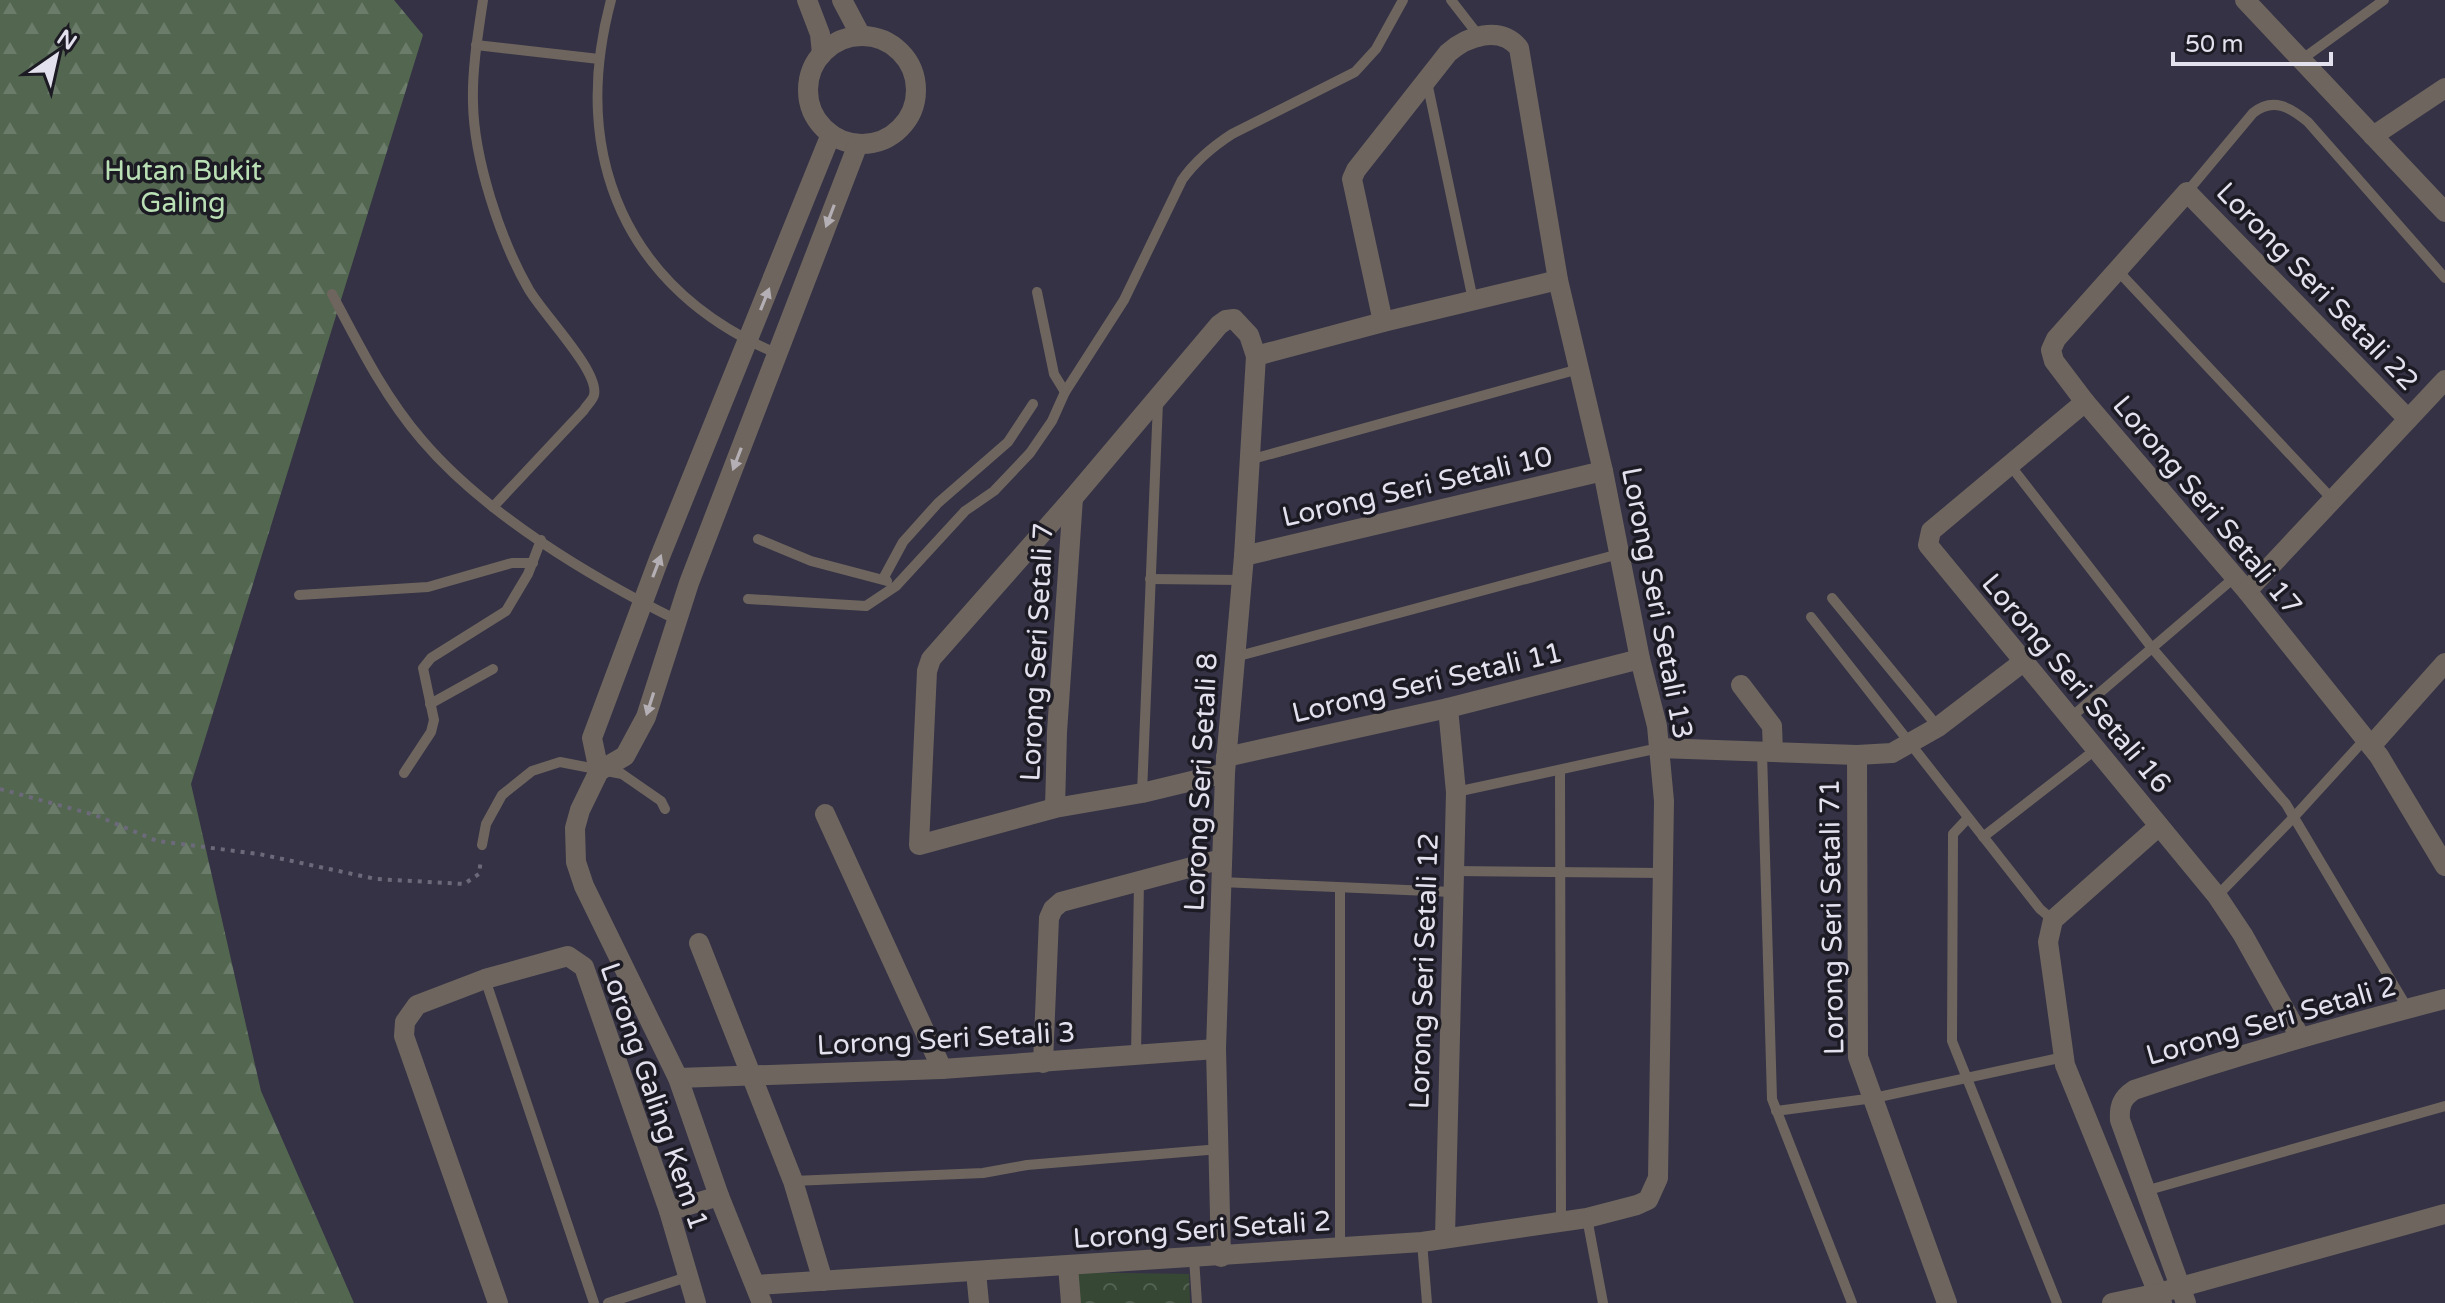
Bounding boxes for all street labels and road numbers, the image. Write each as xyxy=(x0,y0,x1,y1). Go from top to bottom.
street label: Lorong Seri Setali 22 xyxy=(2209,175,2426,398)
street label: Lorong Seri Setali 17 xyxy=(2105,389,2309,622)
street label: Lorong Seri Setali 10 xyxy=(1279,439,1556,535)
street label: Lorong Seri Setali 13 xyxy=(1614,464,1700,742)
street label: Lorong Seri Setali 7 xyxy=(1013,522,1061,782)
street label: Lorong Seri Setali 16 xyxy=(1974,567,2178,800)
street label: Lorong Seri Setali 11 xyxy=(1289,635,1566,731)
street label: Lorong Seri Setali 8 xyxy=(1177,652,1225,912)
street label: Lorong Seri Setali 71 xyxy=(1813,778,1851,1056)
street label: Lorong Seri Setali 12 xyxy=(1402,832,1446,1110)
street label: Lorong Galing Kem 1 xyxy=(592,958,716,1234)
street label: Lorong Seri Setali 2 xyxy=(2142,969,2400,1073)
street label: Lorong Seri Setali 3 xyxy=(816,1015,1076,1063)
street label: Lorong Seri Setali 2 xyxy=(1072,1204,1332,1256)

